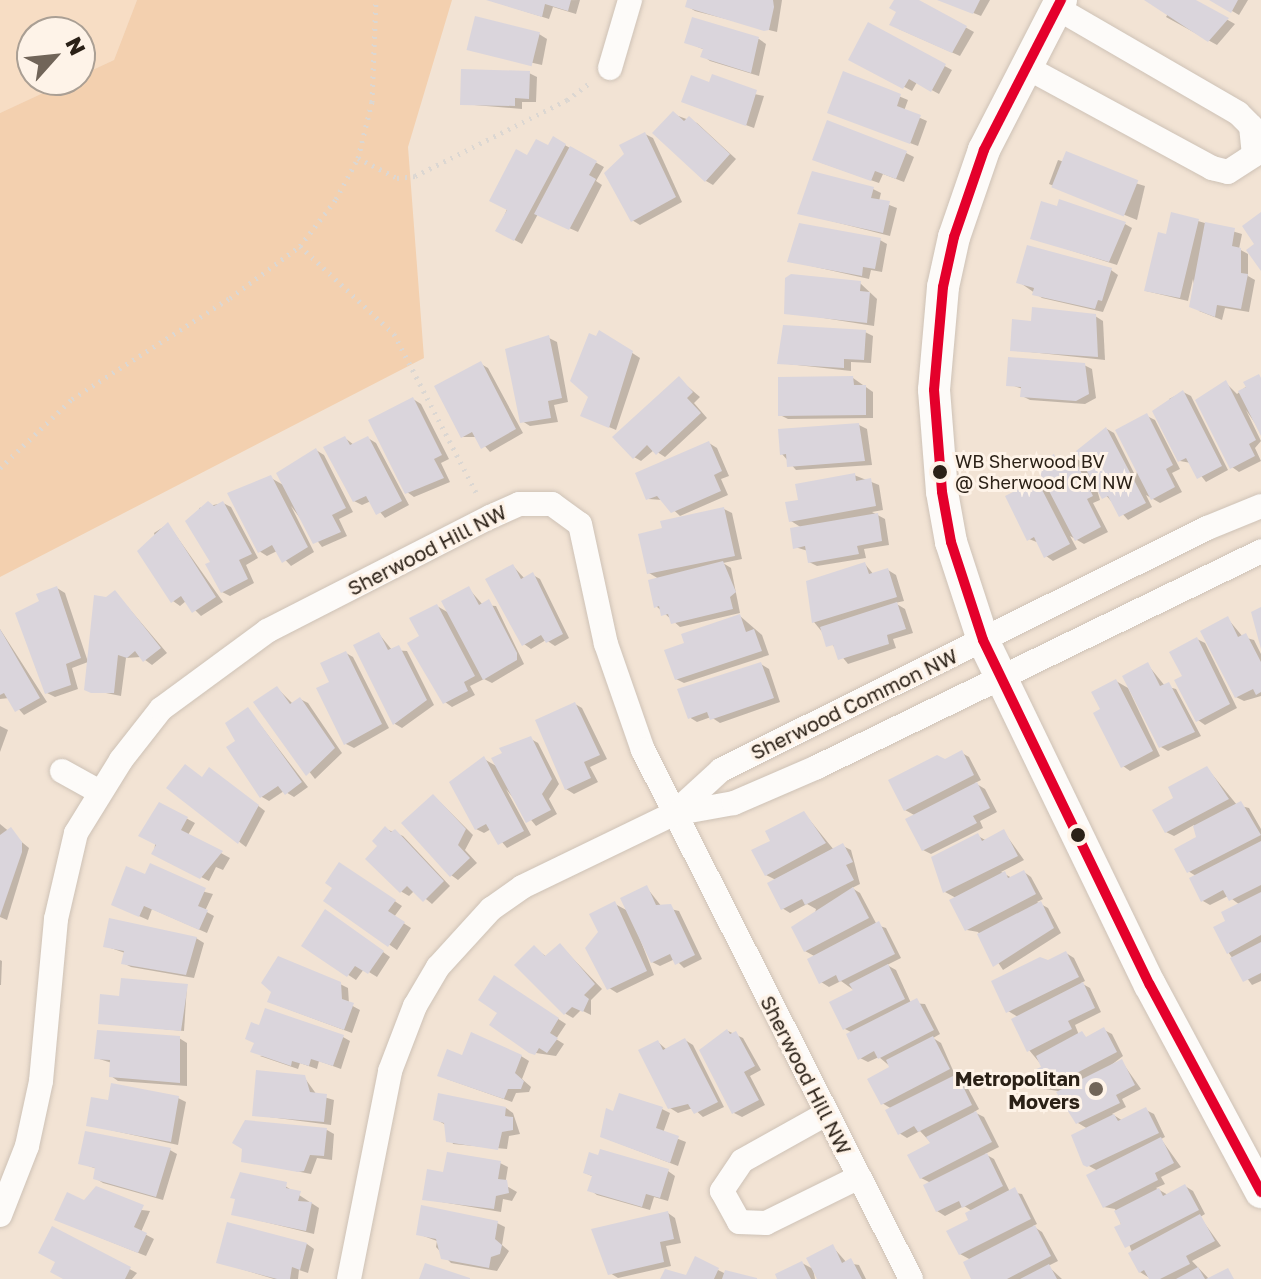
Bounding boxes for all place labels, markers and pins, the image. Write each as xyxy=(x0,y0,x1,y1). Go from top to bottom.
place label: WB Sherwood BV @ Sherwood CM NW xyxy=(955,451,1133,494)
marker: WB Sherwood BV @ Sherwood CM NW xyxy=(932,464,948,480)
unlabelled marker xyxy=(1070,827,1086,843)
place label: Metropolitan Movers xyxy=(955,1066,1080,1113)
marker: Metropolitan Movers xyxy=(1087,1080,1105,1098)

